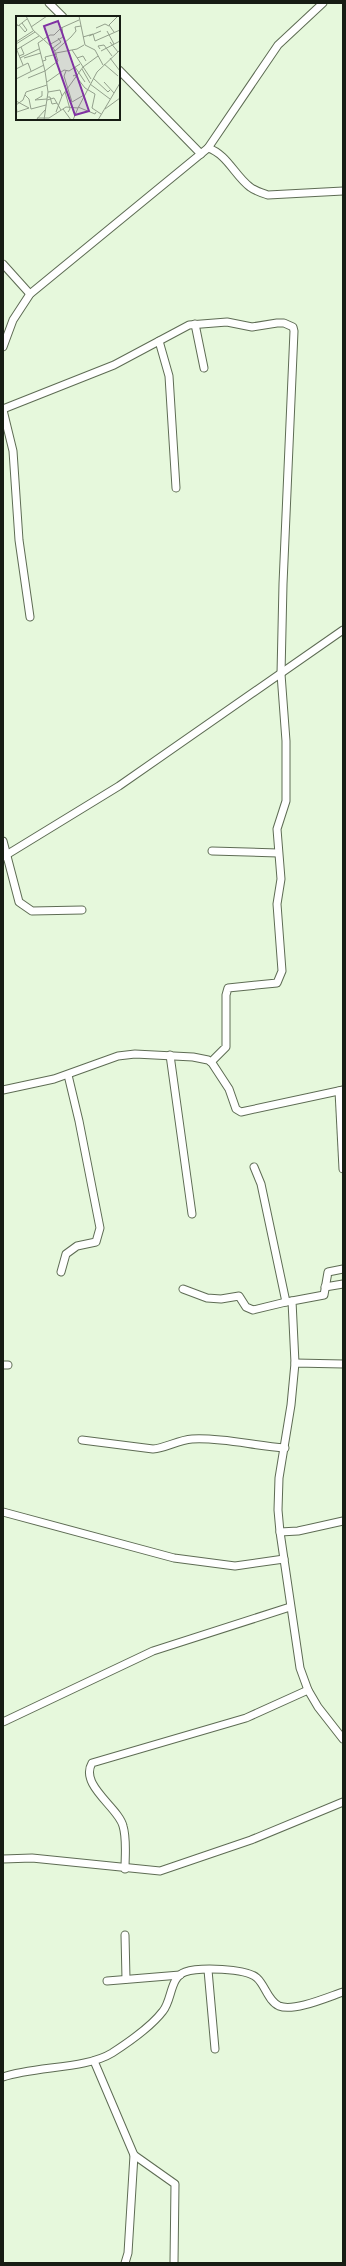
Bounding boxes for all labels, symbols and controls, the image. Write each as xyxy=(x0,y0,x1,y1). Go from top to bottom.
inset map xyxy=(16,16,120,120)

